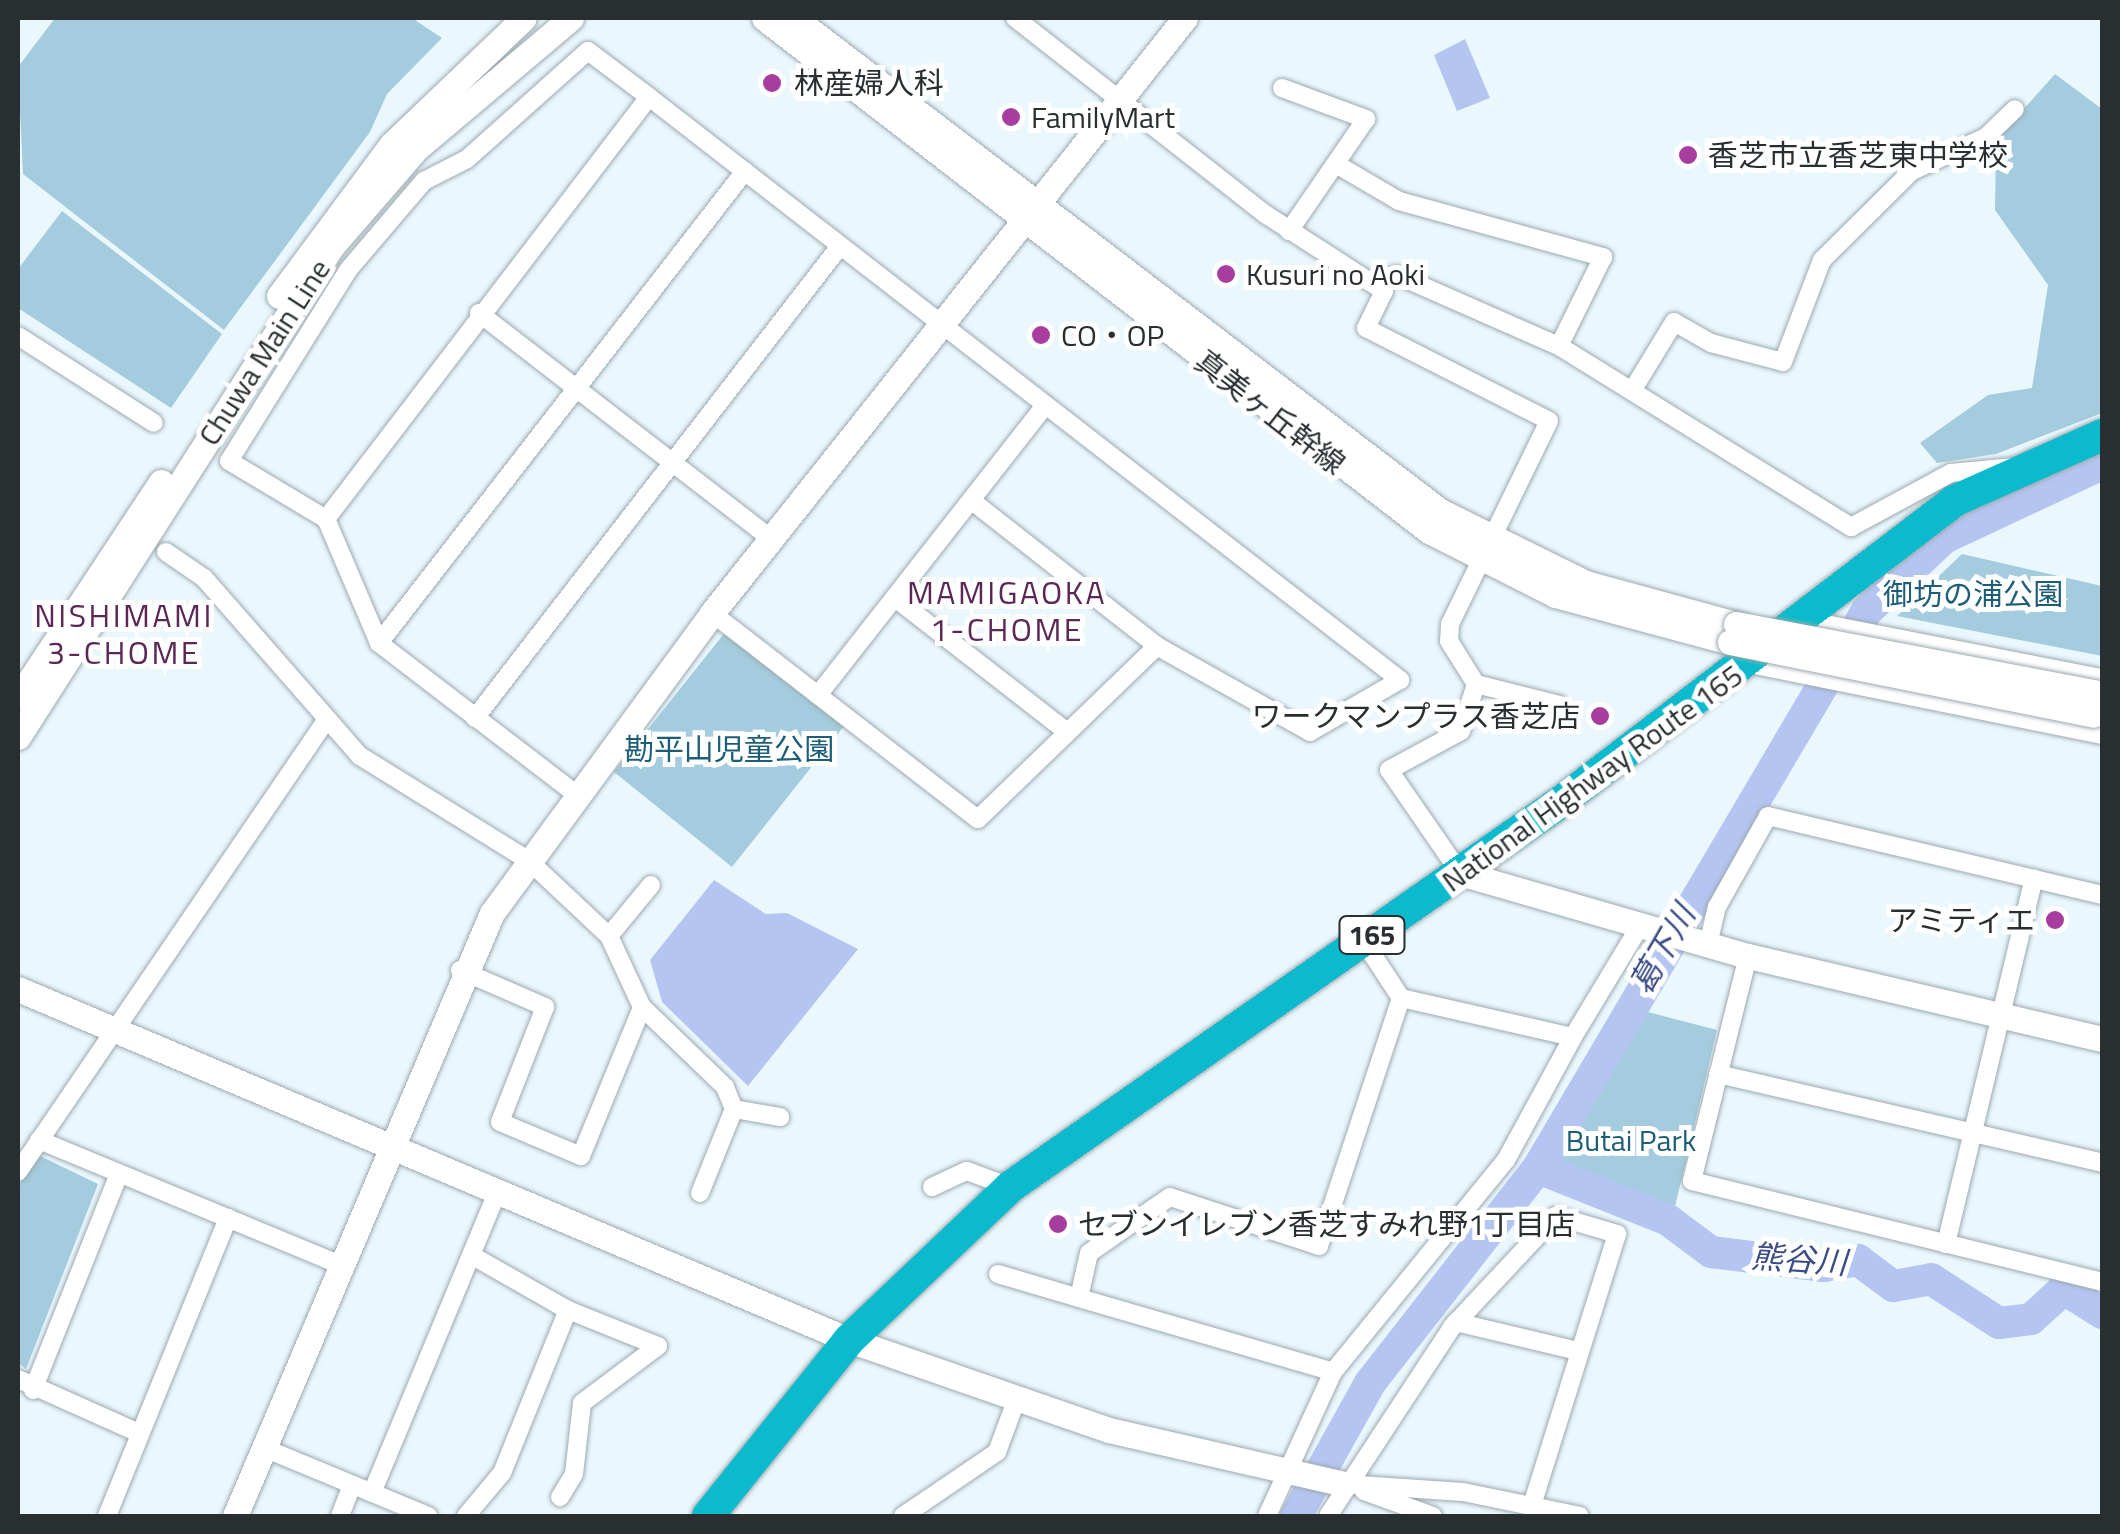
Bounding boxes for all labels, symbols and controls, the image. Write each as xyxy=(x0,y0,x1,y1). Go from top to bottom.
place label: 林産婦人科 xyxy=(794,65,944,101)
marker: 林産婦人科 xyxy=(759,70,785,96)
place label: FamilyMart xyxy=(1031,99,1175,135)
marker: FamilyMart xyxy=(1000,106,1022,128)
place label: 香芝市立香芝東中学校 xyxy=(1708,137,2008,173)
marker: 香芝市立香芝東中学校 xyxy=(1677,144,1699,166)
street label: Chuwa Main Line xyxy=(191,252,337,452)
place label: Kusuri no Aoki xyxy=(1246,256,1425,292)
marker: Kusuri no Aoki xyxy=(1215,263,1237,285)
place label: CO・OP xyxy=(1061,317,1164,353)
marker: CO・OP xyxy=(1030,324,1052,346)
street label: 真美ヶ丘幹線 xyxy=(1188,342,1352,482)
district label: MAMIGAOKA 1-CHOME xyxy=(907,574,1107,649)
park label: 御坊の浦公園 xyxy=(1883,576,2063,612)
district label: NISHIMAMI 3-CHOME xyxy=(34,597,214,672)
street label: National Highway Route 165 xyxy=(1435,657,1749,899)
place label: ワークマンプラス香芝店 xyxy=(1250,698,1580,734)
marker: ワークマンプラス香芝店 xyxy=(1589,705,1611,727)
park label: 勘平山児童公園 xyxy=(624,731,834,767)
water label: 葛下川 xyxy=(1621,898,1703,1000)
place label: アミティエ xyxy=(1885,902,2035,938)
marker: アミティエ xyxy=(2044,909,2066,931)
road number: 165 xyxy=(1337,912,1407,958)
park label: Butai Park xyxy=(1566,1122,1696,1158)
place label: セブンイレブン香芝すみれ野1丁目店 xyxy=(1078,1206,1575,1242)
marker: セブンイレブン香芝すみれ野1丁目店 xyxy=(1047,1213,1069,1235)
water label: 熊谷川 xyxy=(1750,1236,1848,1282)

